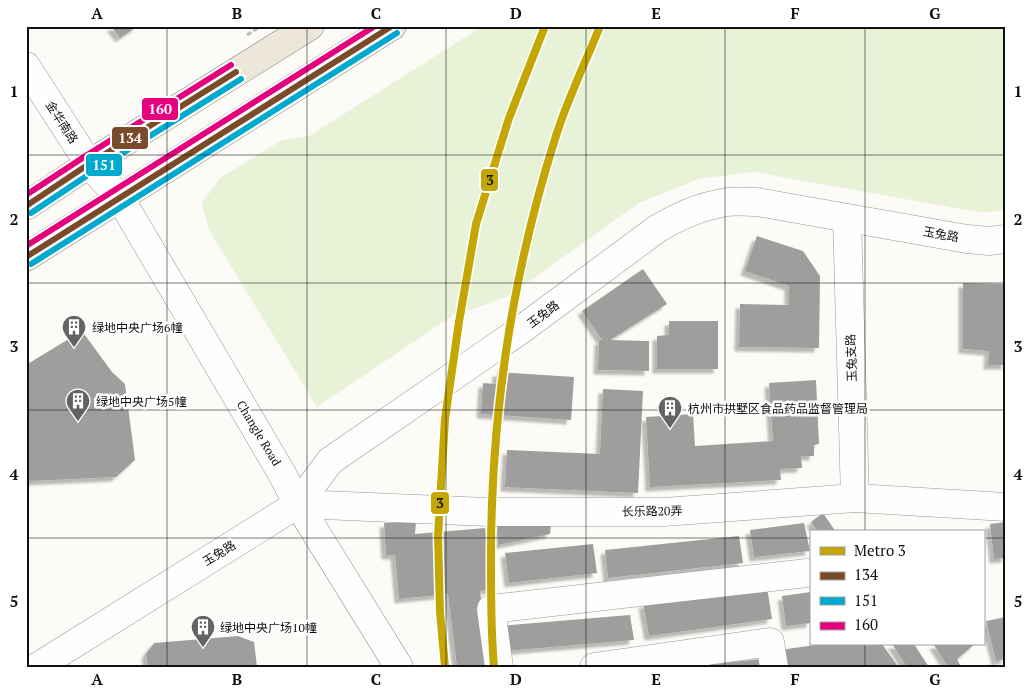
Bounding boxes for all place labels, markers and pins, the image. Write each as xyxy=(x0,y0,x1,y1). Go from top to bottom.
building icon: 绿地中央广场6幢 xyxy=(61,314,87,348)
place label: 绿地中央广场6幢 xyxy=(92,320,182,335)
building icon: 绿地中央广场5幢 xyxy=(65,388,91,422)
place label: 绿地中央广场5幢 xyxy=(96,394,186,409)
building icon: 杭州市拱墅区食品药品监督管理局 xyxy=(657,395,683,429)
place label: 杭州市拱墅区食品药品监督管理局 xyxy=(688,401,868,416)
building icon: 绿地中央广场10幢 xyxy=(190,614,216,648)
place label: 绿地中央广场10幢 xyxy=(220,620,317,635)

